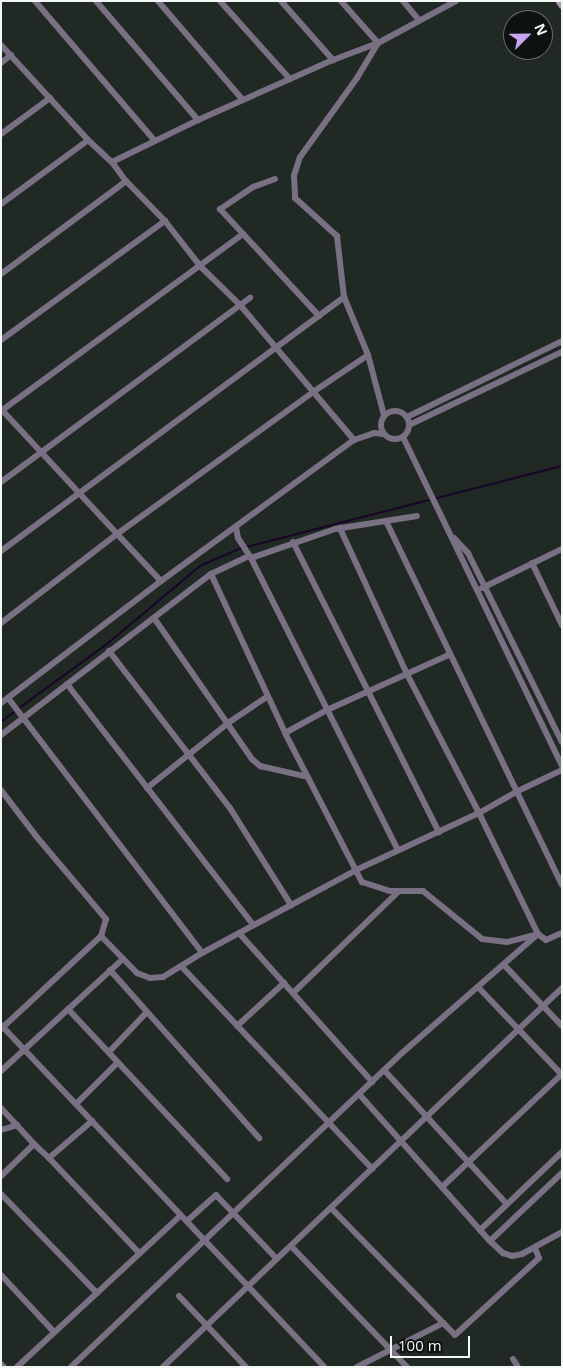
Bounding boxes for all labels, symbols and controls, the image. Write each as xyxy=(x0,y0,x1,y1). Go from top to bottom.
north arrow xyxy=(503,10,553,60)
text: N xyxy=(530,20,552,38)
scale bar xyxy=(393,1326,473,1358)
text: 100 m xyxy=(398,1335,442,1355)

